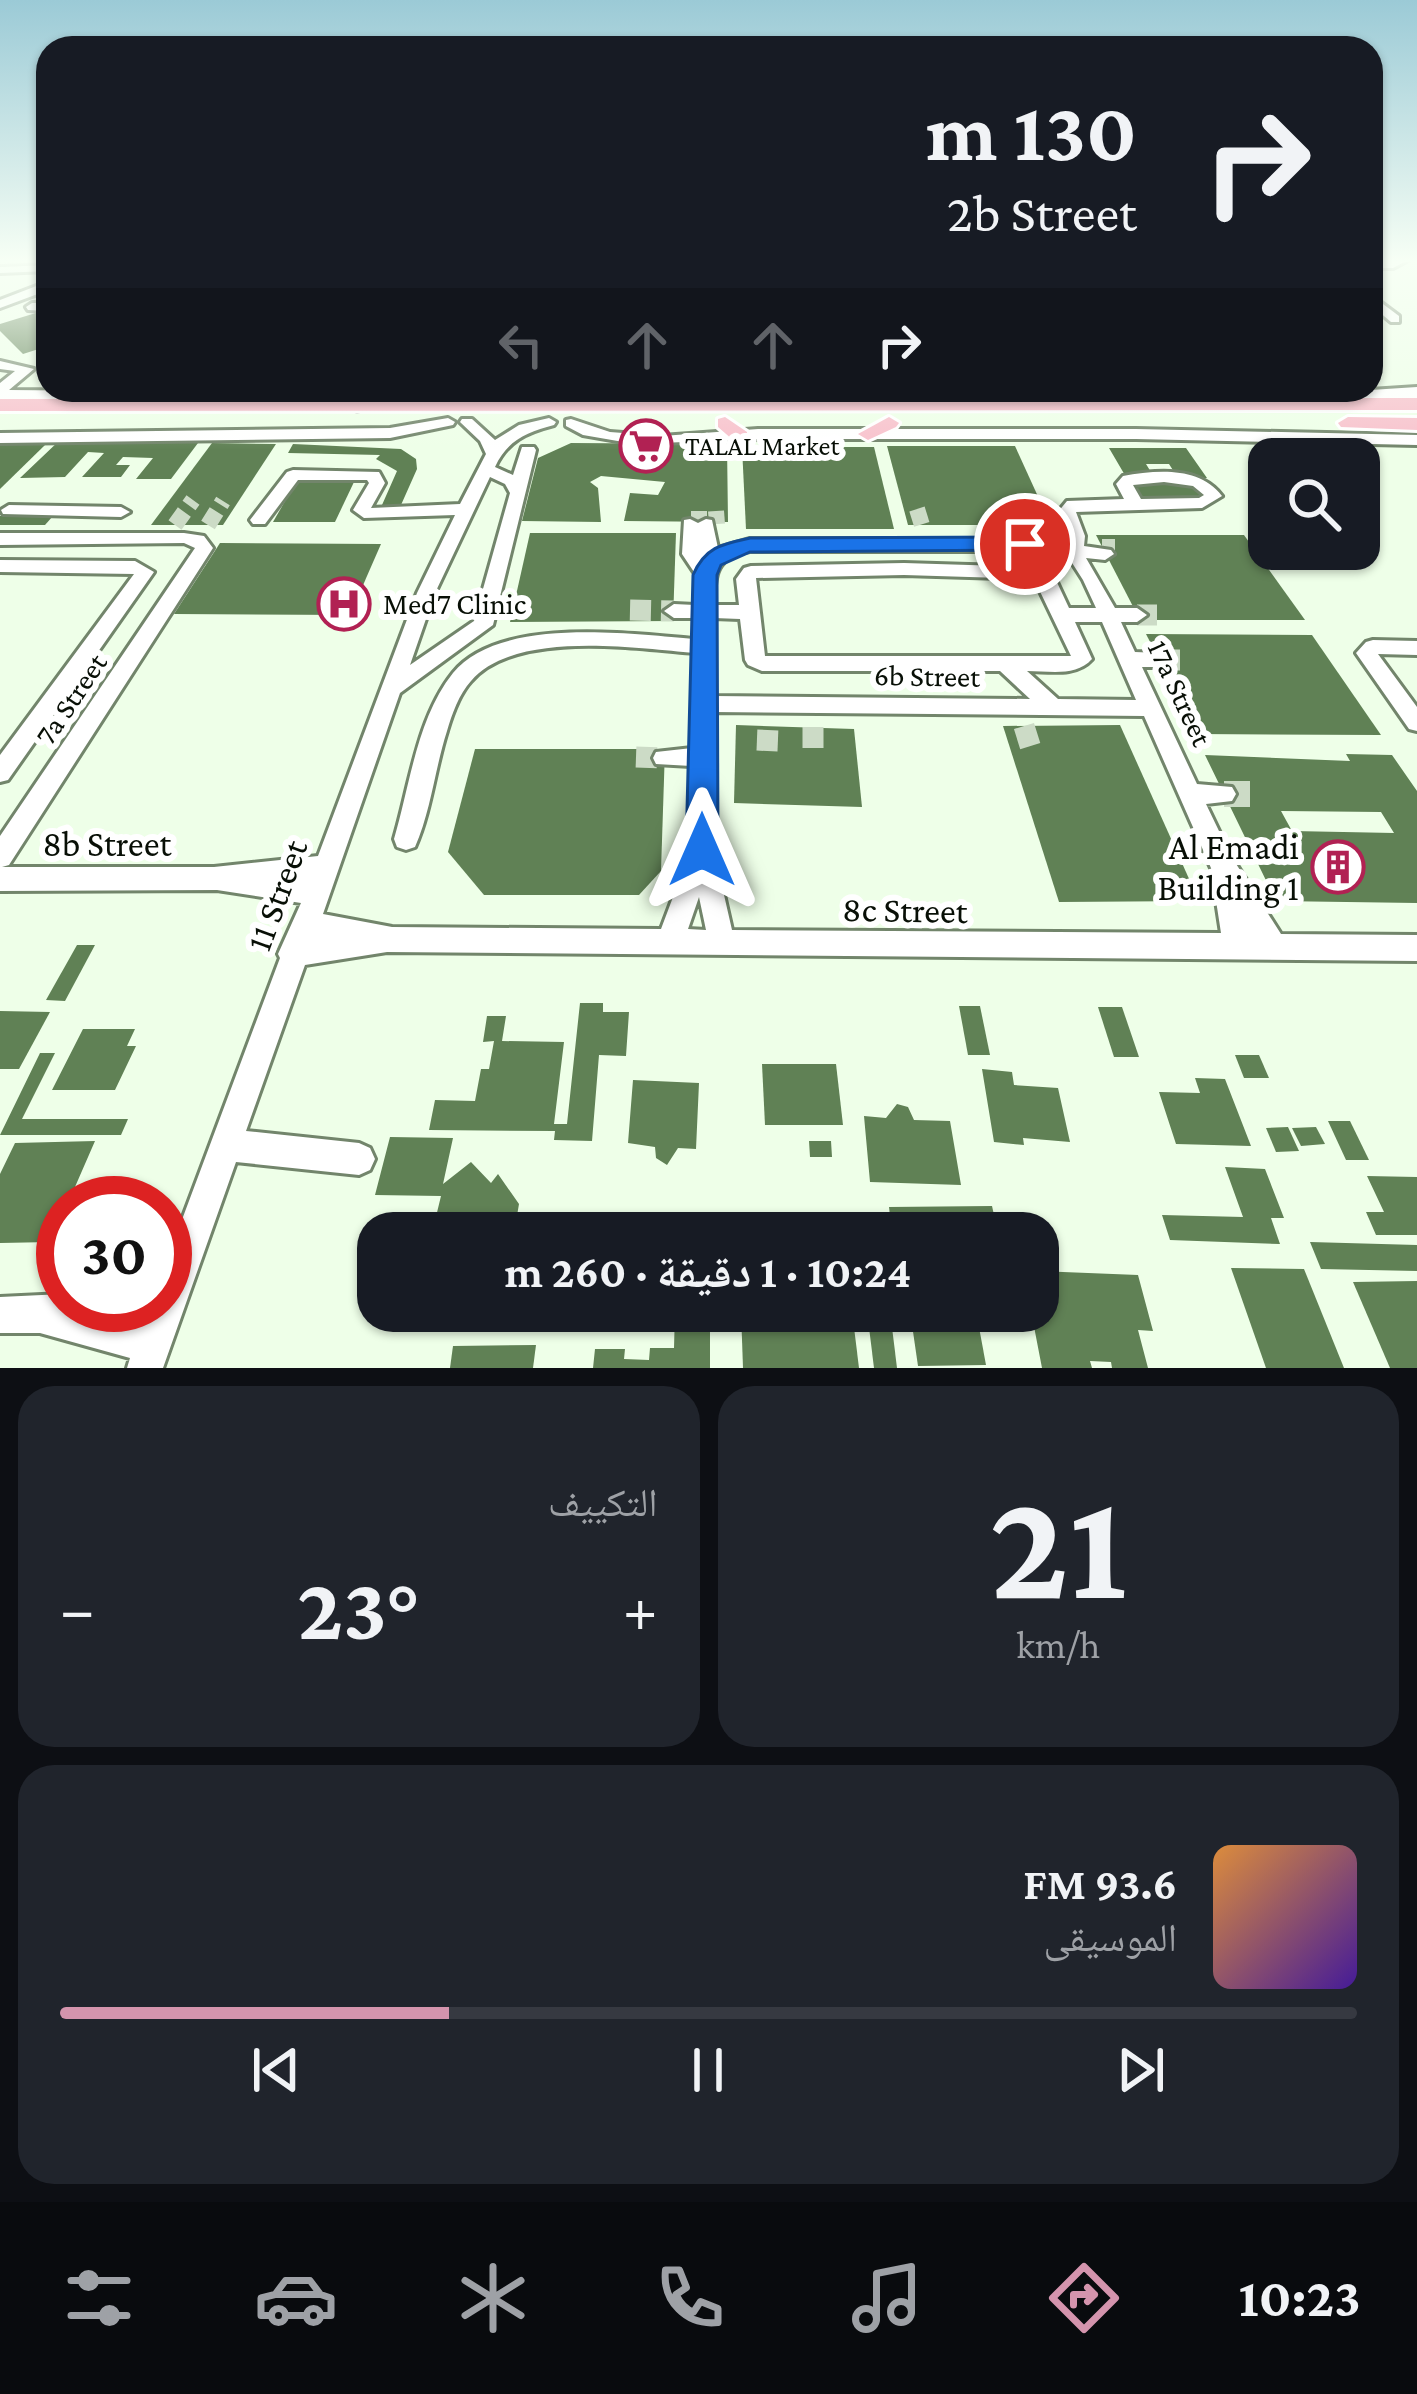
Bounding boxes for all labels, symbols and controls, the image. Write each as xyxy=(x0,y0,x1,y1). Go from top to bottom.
icon: right xyxy=(1179,84,1335,240)
text: 130 m xyxy=(926,85,1137,178)
text: 2b Street xyxy=(947,183,1137,243)
icon: left xyxy=(488,312,554,378)
icon: ahead xyxy=(614,312,680,378)
icon: ahead xyxy=(740,312,806,378)
icon: right xyxy=(866,312,932,378)
supermarket icon: TALAL Market xyxy=(618,418,674,474)
place label: TALAL Market xyxy=(685,431,840,461)
map controls xyxy=(1248,438,1380,570)
button: search xyxy=(1248,438,1380,570)
pin xyxy=(974,493,1076,595)
icon: arrive xyxy=(992,511,1058,577)
hospital icon: Med7 Clinic xyxy=(316,576,372,632)
place label: Med7 Clinic xyxy=(383,587,527,620)
street label: 17a Street xyxy=(1142,635,1220,752)
street label: 7a Street xyxy=(28,646,114,751)
street label: 6b Street xyxy=(874,658,981,693)
position arrow xyxy=(639,787,765,913)
street label: 8b Street xyxy=(43,824,172,864)
place label: Al Emadi Building 1 xyxy=(1158,827,1299,908)
street label: 11 Street xyxy=(238,833,316,956)
building icon: Al Emadi Building 1 xyxy=(1310,839,1366,895)
street label: 8c Street xyxy=(842,889,969,931)
speed limit sign: 30 xyxy=(36,1176,192,1332)
text: 10:24 · 1 دقيقة · 260 m xyxy=(505,1247,911,1297)
text: 21 xyxy=(989,1458,1127,1632)
text: التكييف xyxy=(548,1481,658,1524)
text: 23° xyxy=(297,1558,420,1658)
text: − xyxy=(60,1572,95,1645)
text: + xyxy=(623,1572,657,1645)
text: km/h xyxy=(1016,1623,1100,1666)
text: 93.6 FM xyxy=(1023,1859,1177,1909)
text: الموسيقى xyxy=(1044,1916,1177,1959)
icon: previous xyxy=(243,2037,309,2103)
icon: pause xyxy=(675,2037,741,2103)
icon: next xyxy=(1108,2037,1174,2103)
icon: filters xyxy=(57,2256,141,2340)
icon: car xyxy=(254,2256,338,2340)
icon: climate xyxy=(451,2256,535,2340)
icon: phone xyxy=(648,2256,732,2340)
icon: music xyxy=(845,2256,929,2340)
icon: directions xyxy=(1042,2256,1126,2340)
text: 10:23 xyxy=(1239,2268,1361,2328)

